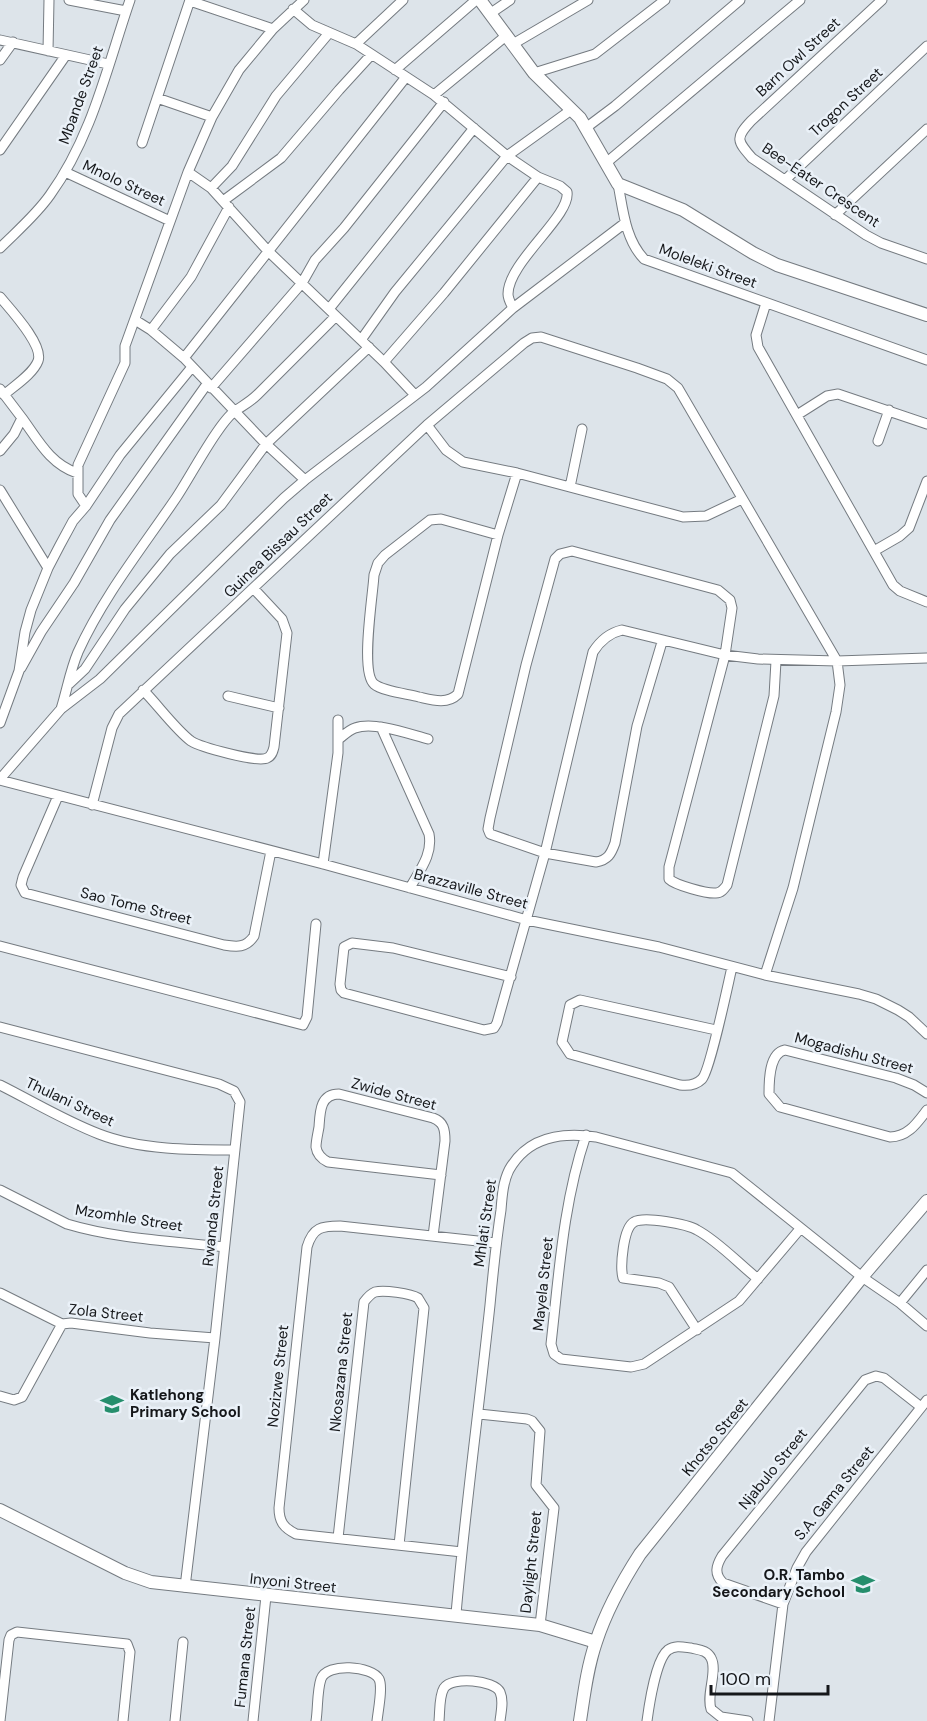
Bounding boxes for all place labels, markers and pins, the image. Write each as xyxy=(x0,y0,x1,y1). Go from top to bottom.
place label: Katlehong Primary School xyxy=(130,1385,241,1422)
school or university icon: Katlehong Primary School xyxy=(99,1391,125,1417)
place label: O.R. Tambo Secondary School xyxy=(712,1565,845,1602)
school or university icon: O.R. Tambo Secondary School xyxy=(850,1571,876,1597)

